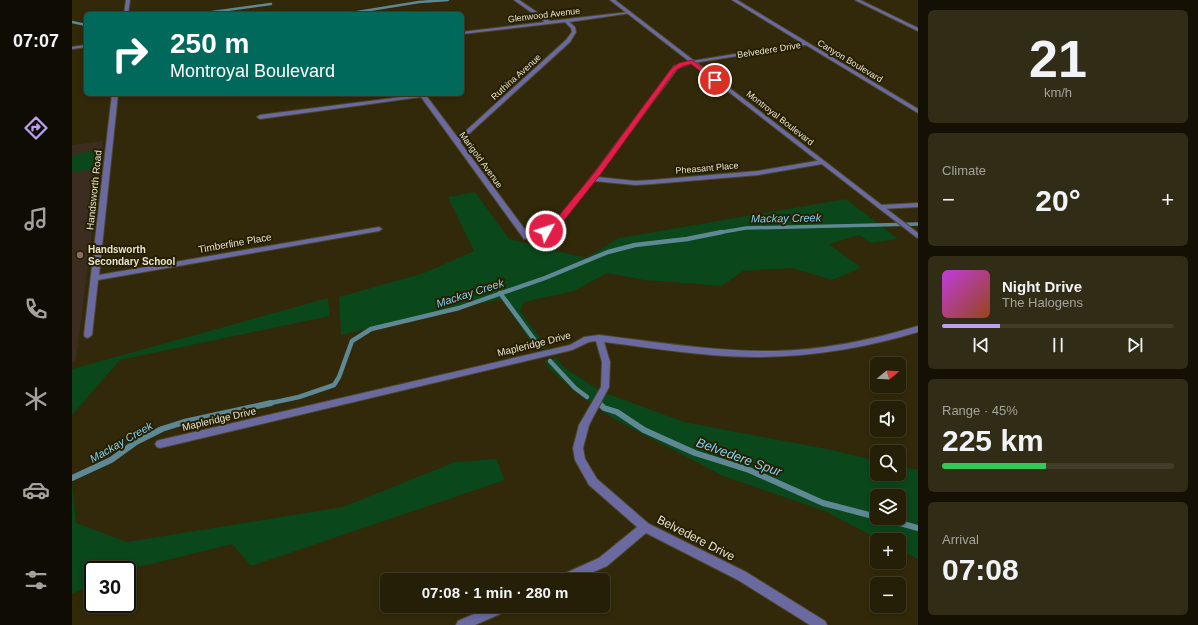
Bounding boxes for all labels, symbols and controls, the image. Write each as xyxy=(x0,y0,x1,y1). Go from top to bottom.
street label: Glenwood Avenue xyxy=(507,6,581,24)
icon: right xyxy=(104,28,156,80)
text: 250 m xyxy=(170,28,249,59)
text: 21 xyxy=(1029,30,1087,88)
text: 07:07 xyxy=(13,31,59,51)
street label: Canyon Boulevard xyxy=(816,38,884,84)
street label: Belvedere Drive xyxy=(737,40,801,60)
street label: Ruthina Avenue xyxy=(489,52,543,102)
text: Montroyal Boulevard xyxy=(170,61,335,81)
pin xyxy=(698,63,732,97)
icon: arrive xyxy=(704,69,726,91)
text: km/h xyxy=(1044,85,1072,100)
street label: Montroyal Boulevard xyxy=(744,89,816,147)
icon: directions xyxy=(22,114,50,142)
street label: Marigold Avenue xyxy=(457,130,505,190)
street label: Handsworth Road xyxy=(84,150,104,230)
street label: Pheasant Place xyxy=(675,160,739,176)
text: Climate xyxy=(942,163,986,178)
text: 20° xyxy=(1035,184,1081,217)
text: − xyxy=(942,187,955,212)
text: + xyxy=(1161,187,1174,212)
icon: music xyxy=(22,205,50,233)
position arrow xyxy=(525,210,567,252)
water label: Mackay Creek xyxy=(751,211,822,225)
street label: Timberline Place xyxy=(198,231,273,255)
place label: Handsworth Secondary School xyxy=(88,244,175,267)
marker: Handsworth Secondary School xyxy=(75,250,85,260)
water label: Mackay Creek xyxy=(435,276,506,310)
text: Night Drive xyxy=(1002,278,1082,295)
icon: phone xyxy=(22,295,50,323)
text: The Halogens xyxy=(1002,295,1083,310)
street label: Mapleridge Drive xyxy=(496,329,572,358)
icon: previous xyxy=(970,334,992,356)
icon: pause xyxy=(1047,334,1069,356)
icon: next xyxy=(1124,334,1146,356)
north arrow xyxy=(870,357,906,393)
map controls xyxy=(870,357,906,613)
icon: climate xyxy=(22,385,50,413)
button: sound xyxy=(870,401,906,437)
text: Range · 45% xyxy=(942,403,1018,418)
street label: Mapleridge Drive xyxy=(181,405,257,433)
water label: Mackay Creek xyxy=(88,419,155,465)
text: 225 km xyxy=(942,424,1044,457)
water label: Belvedere Spur xyxy=(694,435,784,480)
button: search xyxy=(870,445,906,481)
icon: car xyxy=(22,476,50,504)
button: layers xyxy=(870,489,906,525)
street label: Belvedere Drive xyxy=(655,512,737,564)
text: Arrival xyxy=(942,532,979,547)
button: + xyxy=(870,533,906,569)
text: 07:08 xyxy=(942,553,1019,586)
speed limit sign: 30 xyxy=(84,561,136,613)
icon: filters xyxy=(22,566,50,594)
button: − xyxy=(870,577,906,613)
text: 07:08 · 1 min · 280 m xyxy=(422,584,568,601)

